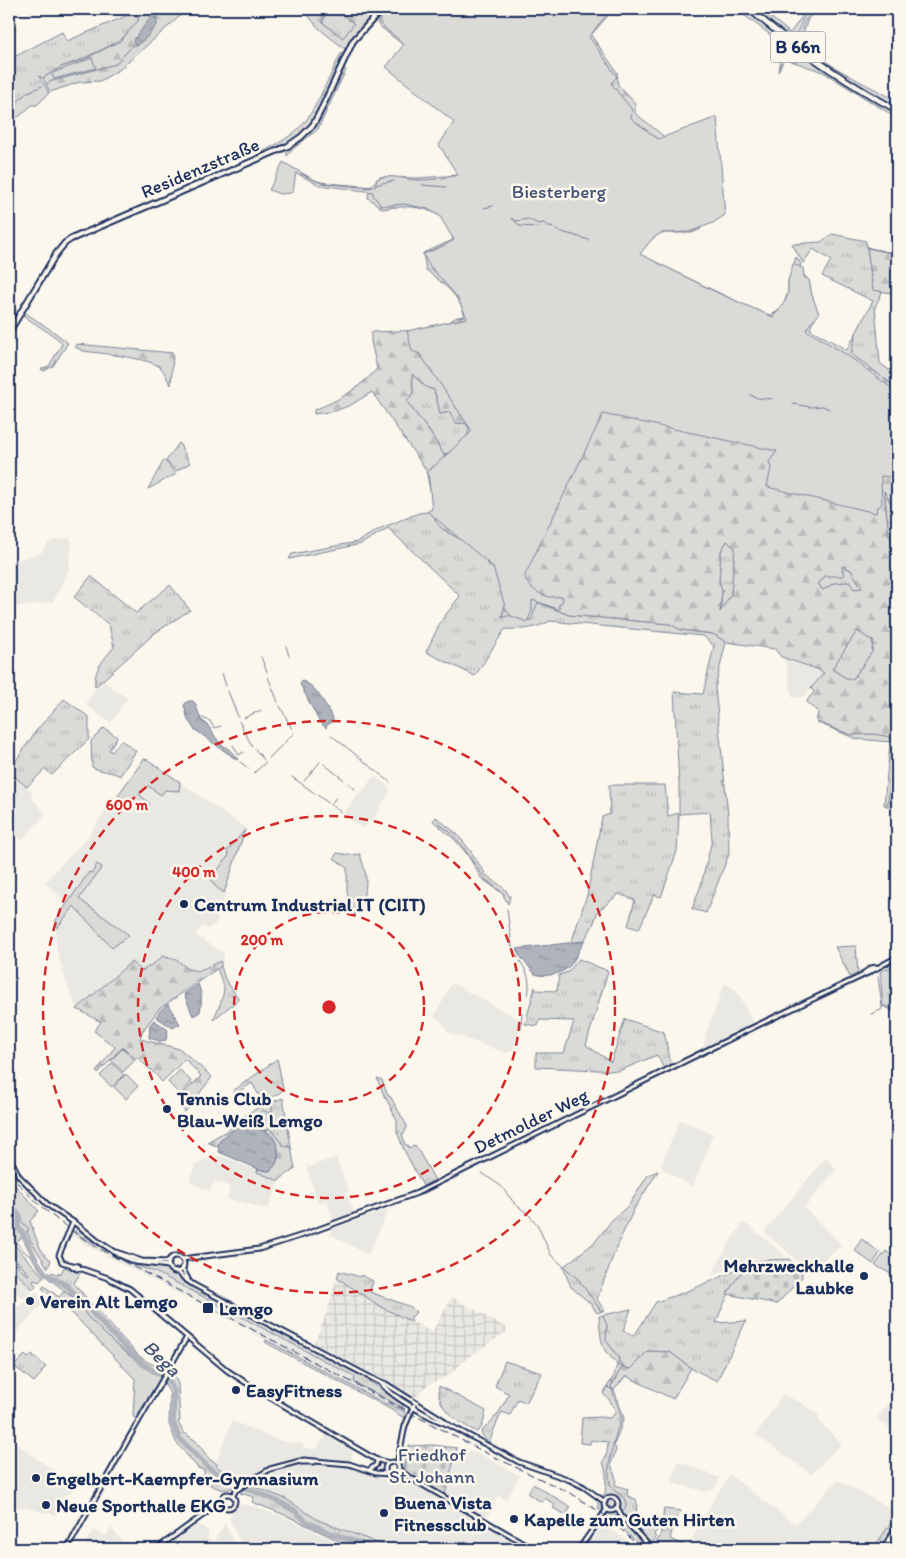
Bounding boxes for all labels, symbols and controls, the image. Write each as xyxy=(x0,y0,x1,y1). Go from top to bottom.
road number: B 66n xyxy=(770,32,826,62)
street label: Residenzstraße xyxy=(137,133,263,203)
park label: Biesterberg xyxy=(512,180,606,203)
text: 600 m xyxy=(106,796,149,814)
text: 400 m xyxy=(172,863,216,881)
place label: Centrum Industrial IT (CIIT) xyxy=(194,893,426,916)
marker: Centrum Industrial IT (CIIT) xyxy=(178,898,190,910)
text: 200 m xyxy=(241,931,284,949)
centre of rings xyxy=(320,998,338,1016)
street label: Detmolder Weg xyxy=(470,1083,592,1159)
place label: Tennis Club Blau-Weiß Lemgo xyxy=(176,1087,323,1132)
marker: Tennis Club Blau-Weiß Lemgo xyxy=(161,1103,173,1115)
place label: Mehrzweckhalle Laubke xyxy=(723,1254,854,1299)
marker: Mehrzweckhalle Laubke xyxy=(858,1270,870,1282)
place label: Verein Alt Lemgo xyxy=(40,1290,178,1313)
marker: Verein Alt Lemgo xyxy=(24,1295,36,1307)
place label: Lemgo xyxy=(219,1297,273,1320)
marker: Lemgo xyxy=(201,1301,215,1315)
water label: Bega xyxy=(138,1335,187,1382)
place label: EasyFitness xyxy=(246,1379,343,1402)
marker: EasyFitness xyxy=(230,1384,242,1396)
park label: Friedhof St. Johann xyxy=(389,1443,475,1488)
place label: Engelbert-Kaempfer-Gymnasium xyxy=(46,1467,318,1490)
marker: Engelbert-Kaempfer-Gymnasium xyxy=(30,1472,42,1484)
place label: Buena Vista Fitnessclub xyxy=(394,1491,492,1536)
place label: Neue Sporthalle EKG xyxy=(56,1494,226,1517)
marker: Neue Sporthalle EKG xyxy=(40,1499,52,1511)
marker: Buena Vista Fitnessclub xyxy=(378,1507,390,1519)
place label: Kapelle zum Guten Hirten xyxy=(524,1508,735,1531)
marker: Kapelle zum Guten Hirten xyxy=(508,1513,520,1525)

